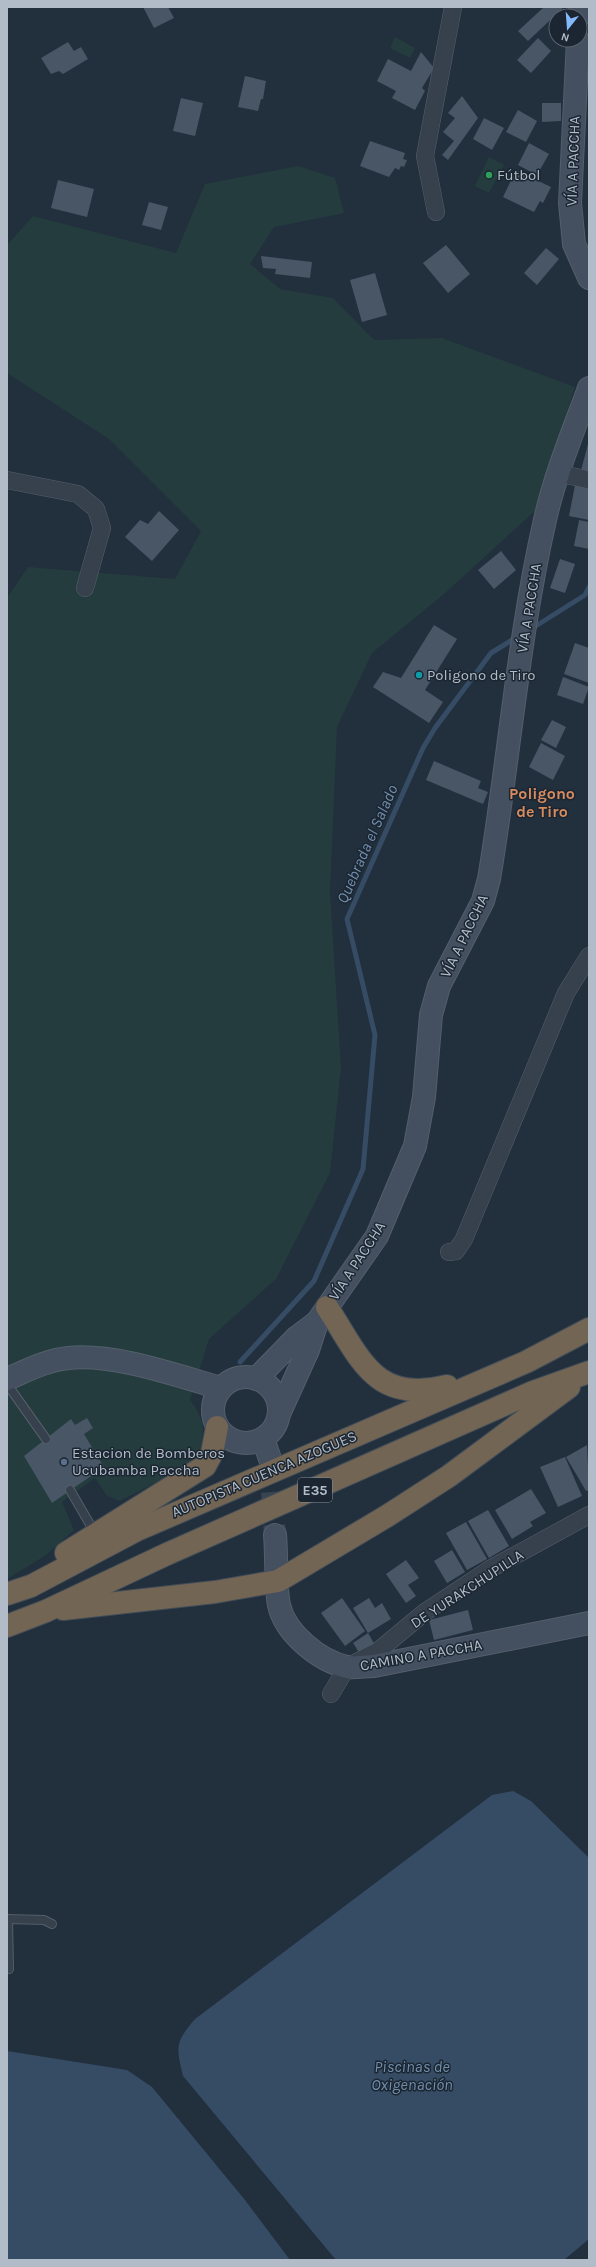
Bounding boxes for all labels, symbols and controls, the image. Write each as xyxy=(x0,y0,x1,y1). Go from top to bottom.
north arrow xyxy=(548,8,588,48)
text: N xyxy=(560,30,571,44)
street label: VÍA A PACCHA xyxy=(562,115,584,206)
place label: Fútbol xyxy=(497,166,541,184)
marker: Fútbol xyxy=(484,170,494,180)
street label: VÍA A PACCHA xyxy=(513,562,545,654)
place label: Poligono de Tiro xyxy=(427,666,535,684)
marker: Poligono de Tiro xyxy=(414,670,424,680)
water label: Quebrada el Salado xyxy=(332,782,402,906)
district label: Poligono de Tiro xyxy=(509,784,575,821)
street label: VÍA A PACCHA xyxy=(436,891,492,981)
street label: VÍA A PACCHA xyxy=(325,1218,389,1304)
street label: AUTOPISTA CUENCA AZOGUES xyxy=(169,1427,359,1521)
place label: Estacion de Bomberos Ucubamba Paccha xyxy=(72,1444,225,1479)
marker: Estacion de Bomberos Ucubamba Paccha xyxy=(59,1457,69,1467)
road number: E35 xyxy=(298,1478,332,1502)
street label: DE YURAKCHUPILLA xyxy=(407,1546,527,1632)
street label: CAMINO A PACCHA xyxy=(358,1635,484,1675)
water label: Piscinas de Oxigenación xyxy=(371,2057,453,2094)

